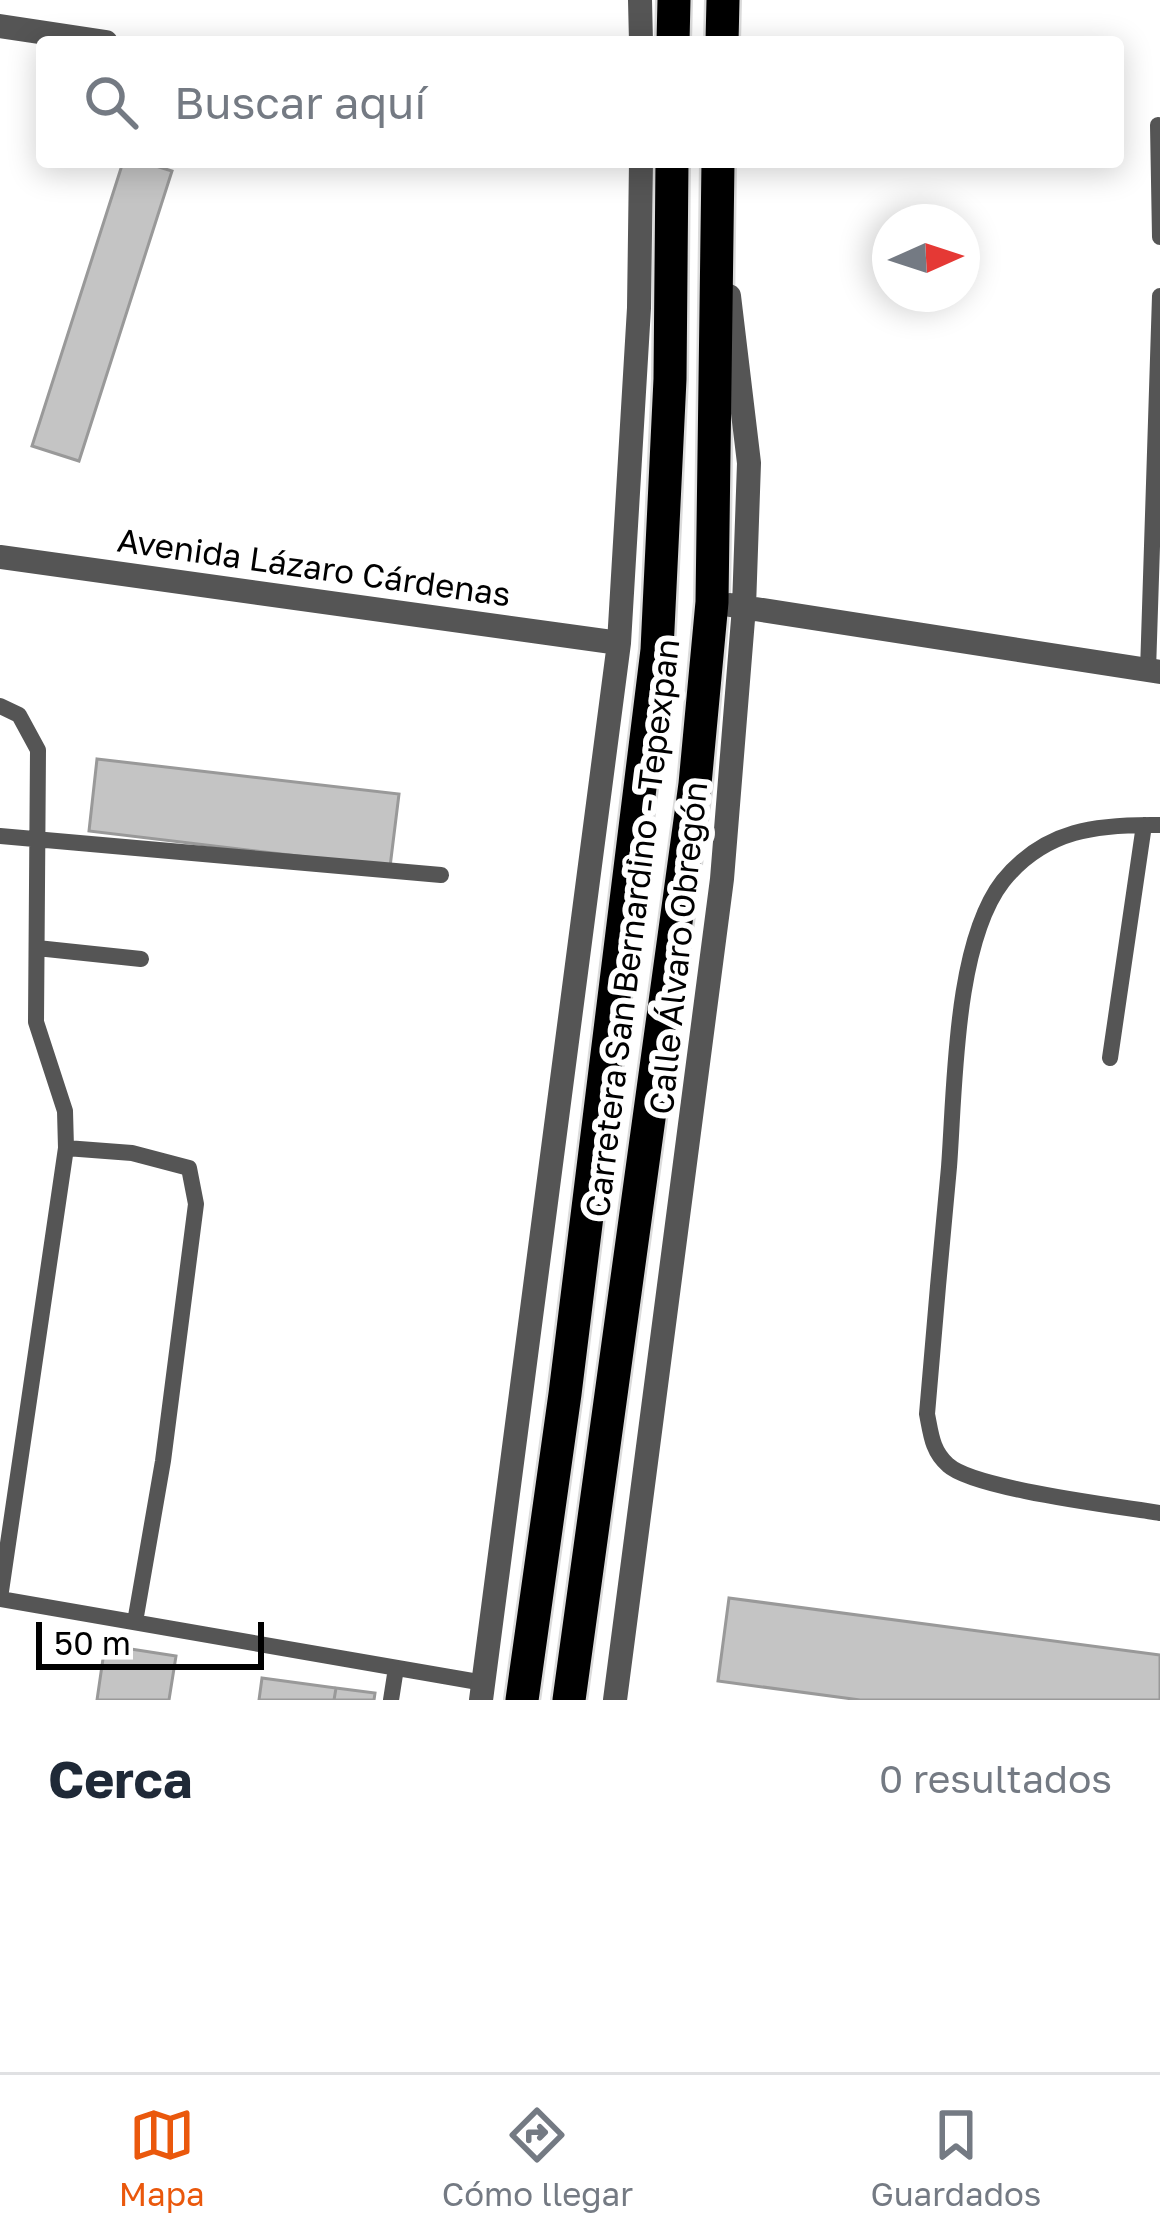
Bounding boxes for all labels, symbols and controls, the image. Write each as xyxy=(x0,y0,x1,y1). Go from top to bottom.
search box xyxy=(36,36,1124,168)
icon: search xyxy=(78,69,144,135)
text: Buscar aquí xyxy=(174,75,426,129)
north arrow xyxy=(872,204,980,312)
street label: Avenida Lázaro Cárdenas xyxy=(115,520,513,613)
street label: Carretera San Bernardino - Tepexpan xyxy=(577,637,686,1219)
street label: Calle Álvaro Obregón xyxy=(641,780,714,1116)
scale bar xyxy=(36,1616,264,1669)
text: 50 m xyxy=(54,1623,131,1662)
text: Cerca xyxy=(48,1748,192,1809)
text: 0 resultados xyxy=(879,1755,1112,1802)
tab: Mapa xyxy=(119,2102,205,2213)
tab: Cómo llegar xyxy=(442,2102,633,2213)
tab: Guardados xyxy=(870,2102,1041,2213)

